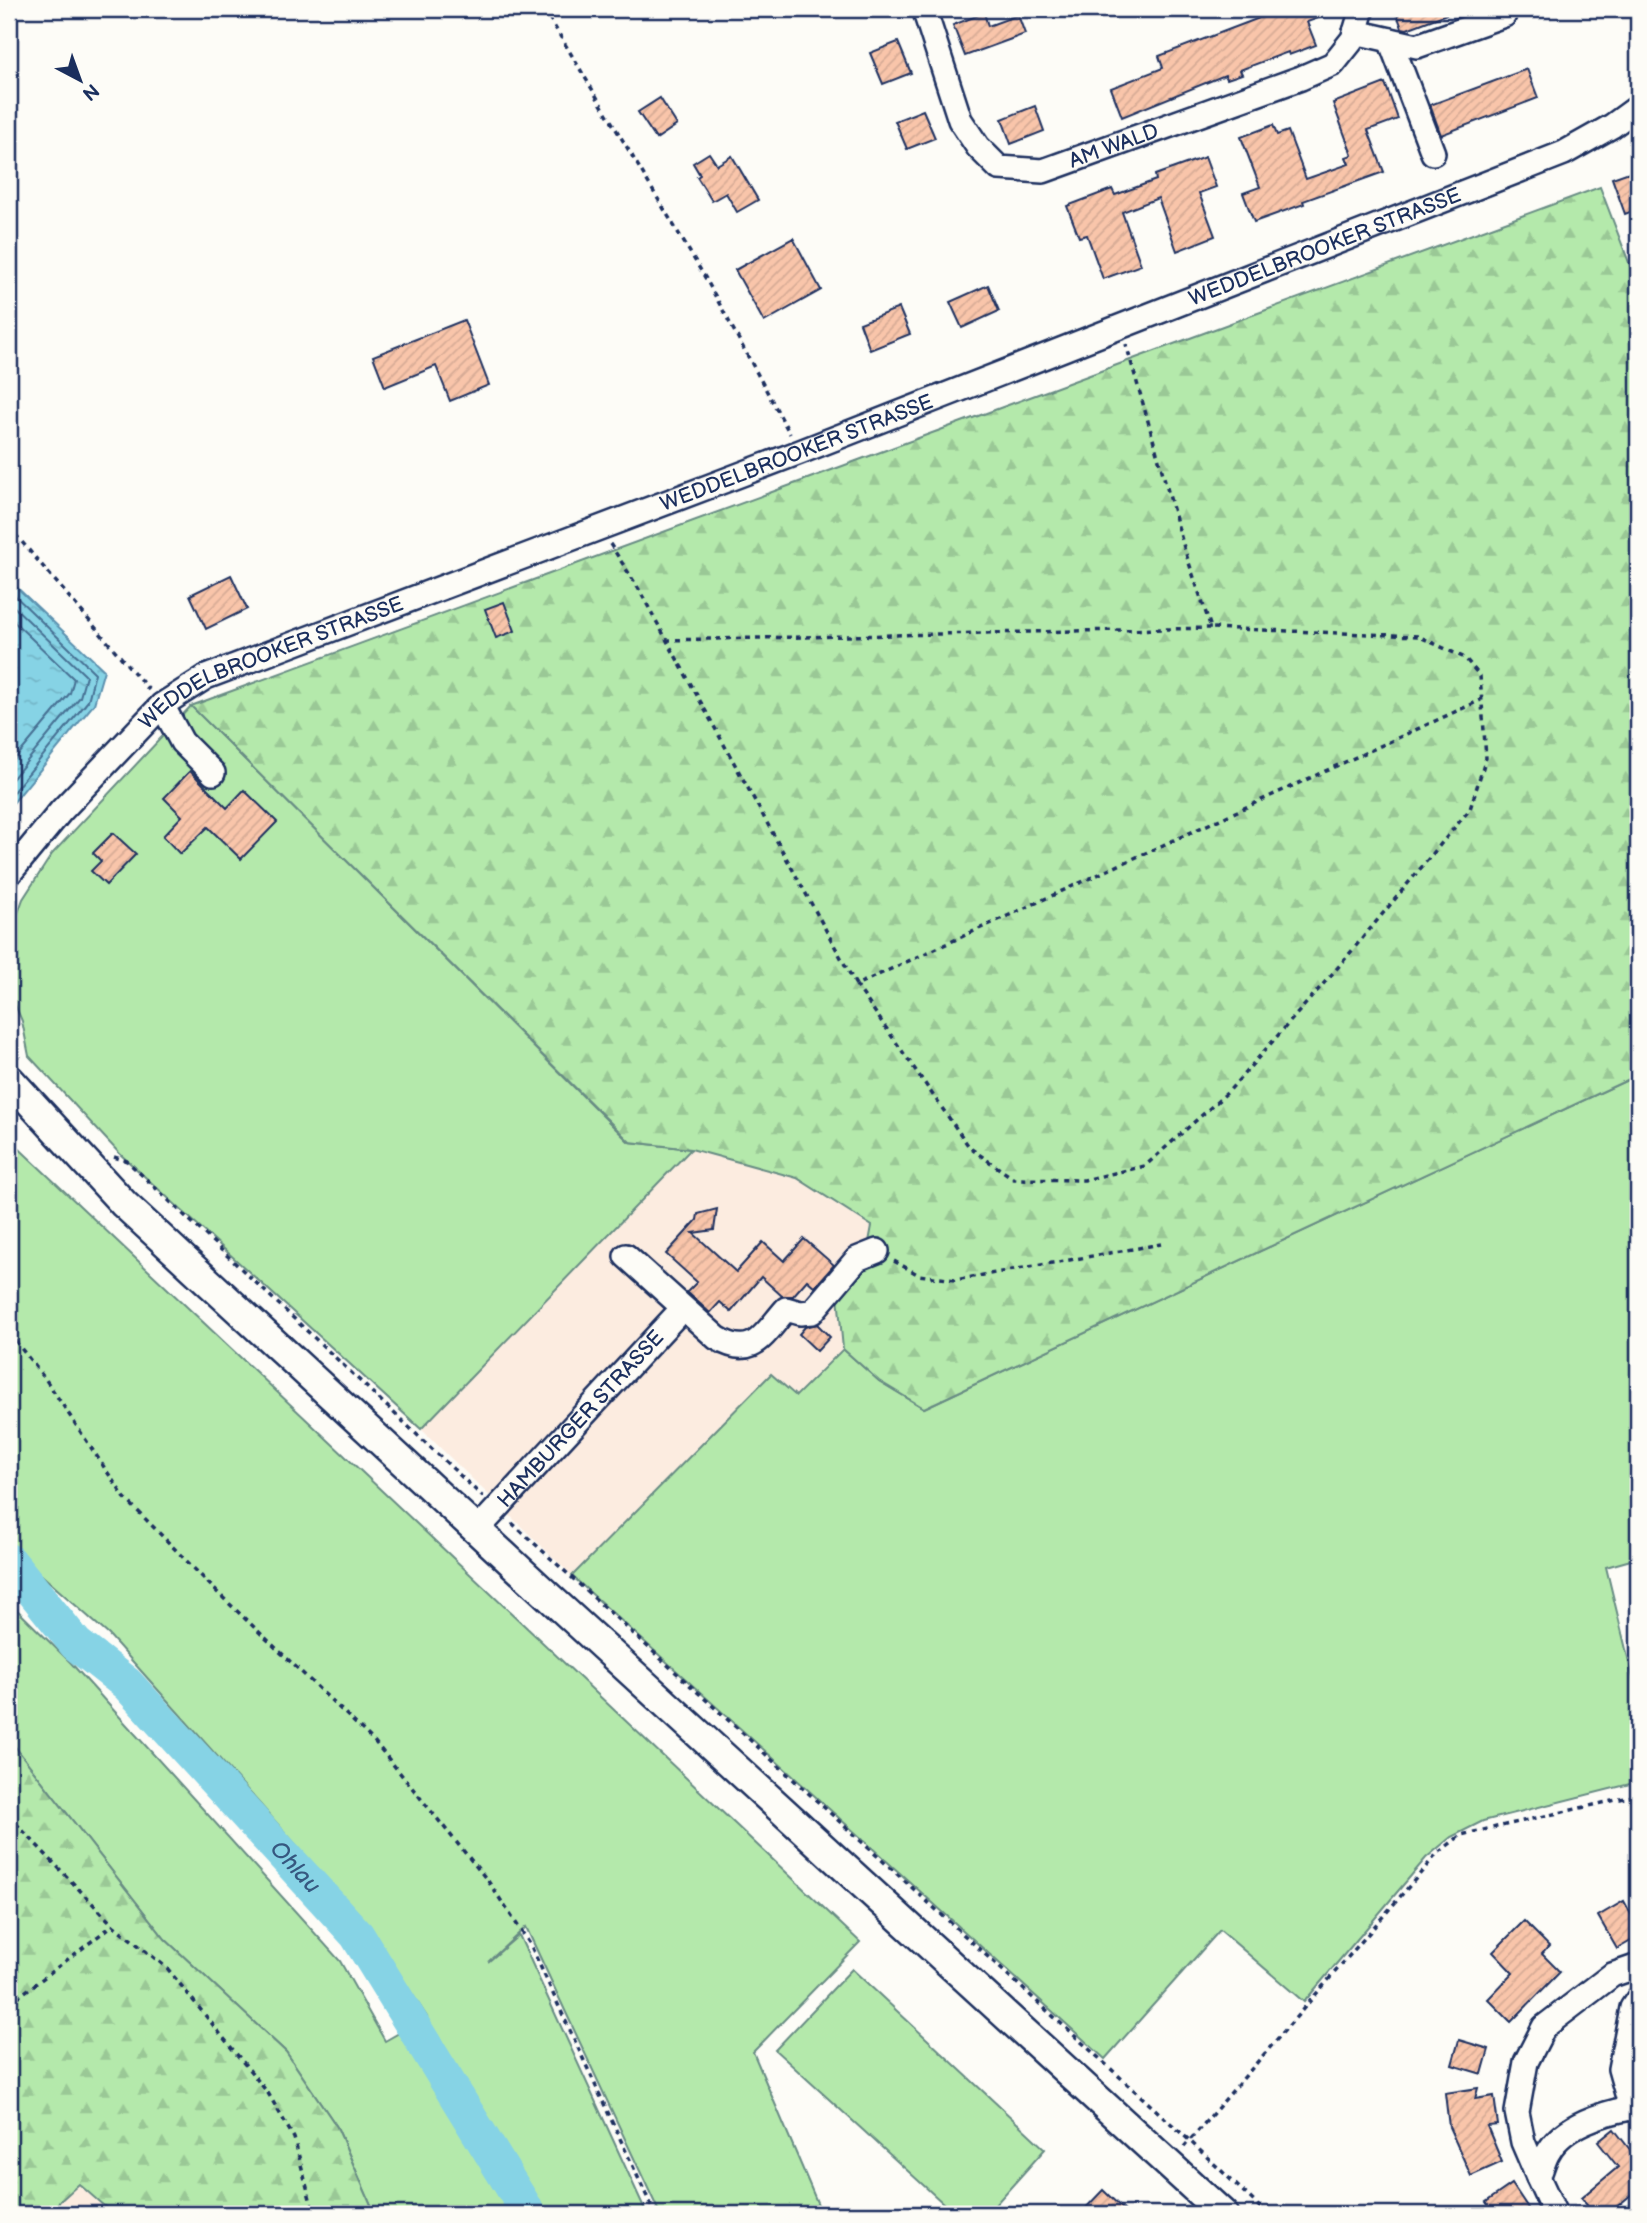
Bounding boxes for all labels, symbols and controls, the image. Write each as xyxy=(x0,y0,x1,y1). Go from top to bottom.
north arrow xyxy=(46,46,116,116)
text: N xyxy=(77,78,103,105)
street label: AM WALD xyxy=(1065,118,1162,173)
street label: WEDDELBROOKER STRASSE xyxy=(1185,182,1465,311)
street label: WEDDELBROOKER STRASSE xyxy=(657,389,937,516)
street label: WEDDELBROOKER STRASSE xyxy=(133,591,407,734)
street label: HAMBURGER STRASSE xyxy=(492,1325,669,1512)
water label: Ohlau xyxy=(264,1835,326,1900)

